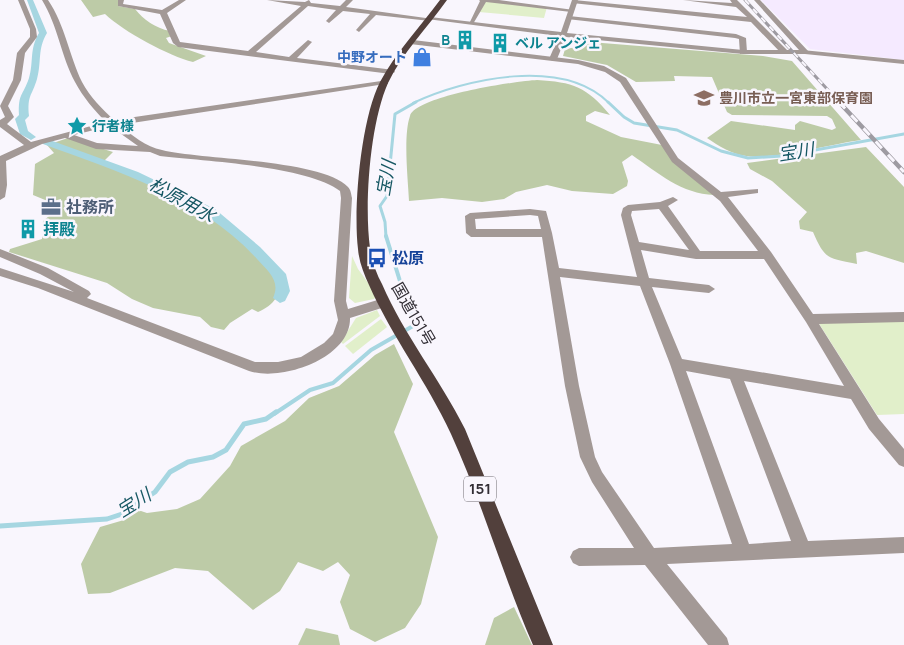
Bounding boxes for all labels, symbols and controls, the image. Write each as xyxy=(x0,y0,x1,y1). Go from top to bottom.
building icon: B xyxy=(454,29,476,51)
place label: B xyxy=(441,30,450,49)
building icon: ベル アンジェ xyxy=(489,32,511,54)
place label: ベル アンジェ xyxy=(515,33,601,52)
shop icon: 中野オート xyxy=(411,46,433,68)
place label: 中野オート xyxy=(337,47,407,66)
school or university icon: 豊川市立一宮東部保育園 xyxy=(693,87,715,109)
place label: 豊川市立一宮東部保育園 xyxy=(719,88,873,107)
place icon: 行者様 xyxy=(66,115,88,137)
place label: 行者様 xyxy=(92,116,134,135)
water label: 宝川 xyxy=(776,136,817,166)
water label: 宝川 xyxy=(370,156,400,198)
water label: 松原用水 xyxy=(145,171,222,228)
office icon: 社務所 xyxy=(40,196,62,218)
place label: 社務所 xyxy=(66,196,114,218)
building icon: 拝殿 xyxy=(17,218,39,240)
place label: 拝殿 xyxy=(43,218,75,240)
bus stop icon: 松原 xyxy=(366,247,388,269)
place label: 松原 xyxy=(392,247,424,269)
street label: 国道151号 xyxy=(387,278,441,350)
road number: 151 xyxy=(464,476,496,502)
water label: 宝川 xyxy=(112,481,157,522)

